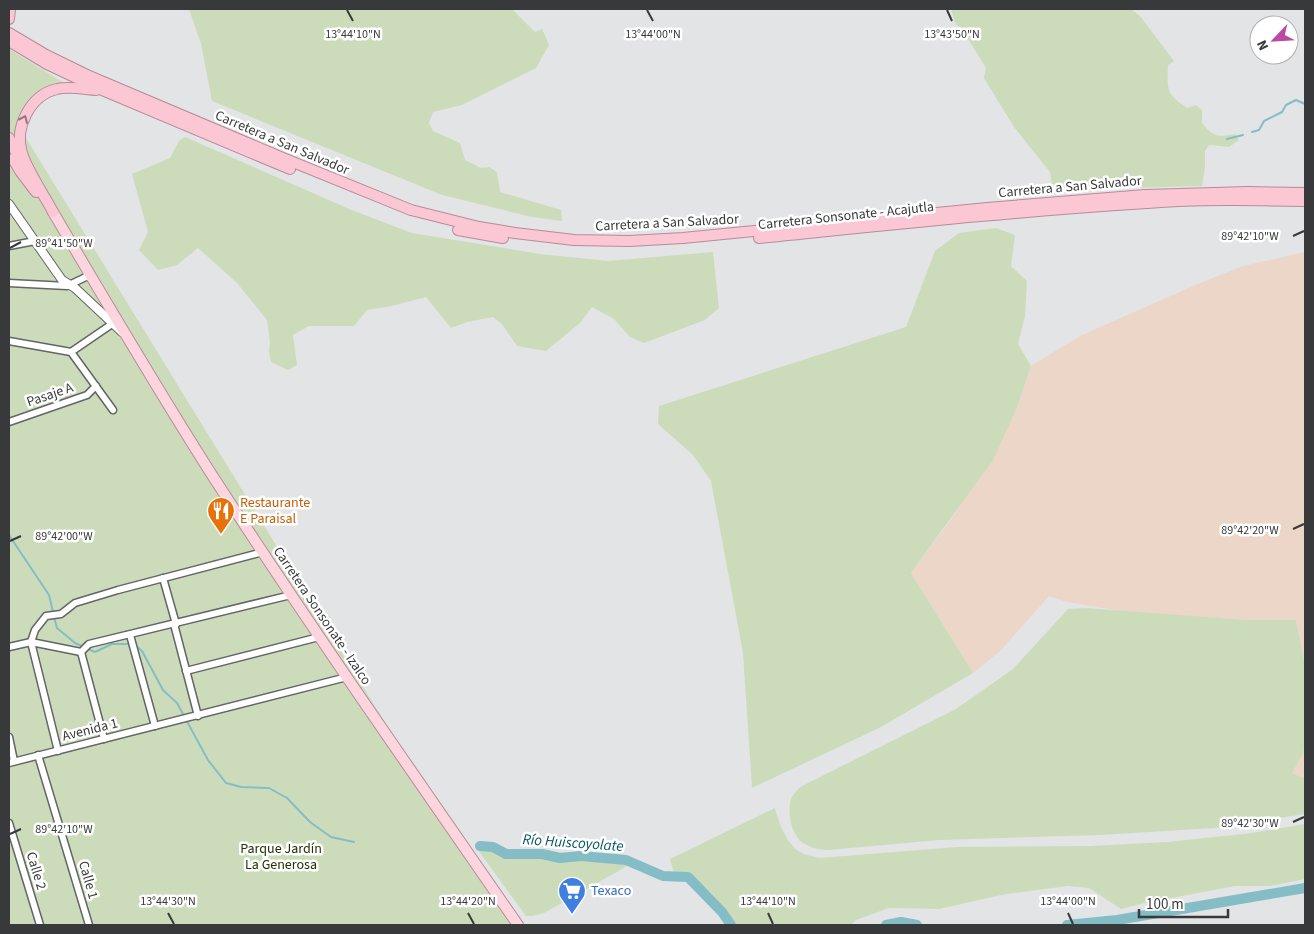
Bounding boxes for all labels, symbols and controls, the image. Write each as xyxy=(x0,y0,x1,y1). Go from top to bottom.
north arrow xyxy=(1249,15,1299,65)
text: 13°44'10"N xyxy=(325,26,381,43)
text: 13°44'00"N xyxy=(625,26,681,43)
text: 13°43'50"N xyxy=(924,26,980,43)
text: N xyxy=(1252,37,1274,54)
street label: Carretera a San Salvador xyxy=(212,106,352,180)
one-way arrow xyxy=(18,115,29,124)
street label: Carretera a San Salvador xyxy=(998,171,1143,203)
street label: Carretera Sonsonate - Acajutla xyxy=(757,197,935,235)
street label: Carretera a San Salvador xyxy=(595,209,739,237)
text: 89°42'10"W xyxy=(1221,228,1279,245)
text: 89°41'50"W xyxy=(35,235,93,252)
street label: Pasaje A xyxy=(24,378,76,412)
place label: Restaurante E Paraisal xyxy=(240,493,310,529)
restaurant icon: Restaurante E Paraisal xyxy=(206,496,236,535)
text: 89°42'20"W xyxy=(1221,522,1279,539)
text: 89°42'00"W xyxy=(35,528,93,545)
street label: Carretera Sonsonate - Izalco xyxy=(268,543,376,689)
street label: Avenida 1 xyxy=(60,713,120,747)
text: 89°42'30"W xyxy=(1221,815,1279,832)
text: 89°42'10"W xyxy=(35,821,93,838)
water label: Río Huiscoyolate xyxy=(522,829,624,857)
park label: Parque Jardín La Generosa xyxy=(240,839,322,875)
street label: Calle 2 xyxy=(21,849,51,893)
street label: Calle 1 xyxy=(73,859,103,901)
supermarket icon: Texaco xyxy=(557,876,587,915)
place label: Texaco xyxy=(591,881,631,901)
scale bar xyxy=(1139,886,1228,918)
text: 13°44'30"N xyxy=(140,893,196,910)
text: 13°44'20"N xyxy=(440,893,496,910)
text: 13°44'10"N xyxy=(740,893,796,910)
text: 13°44'00"N xyxy=(1040,893,1096,910)
text: 100 m xyxy=(1146,894,1184,915)

